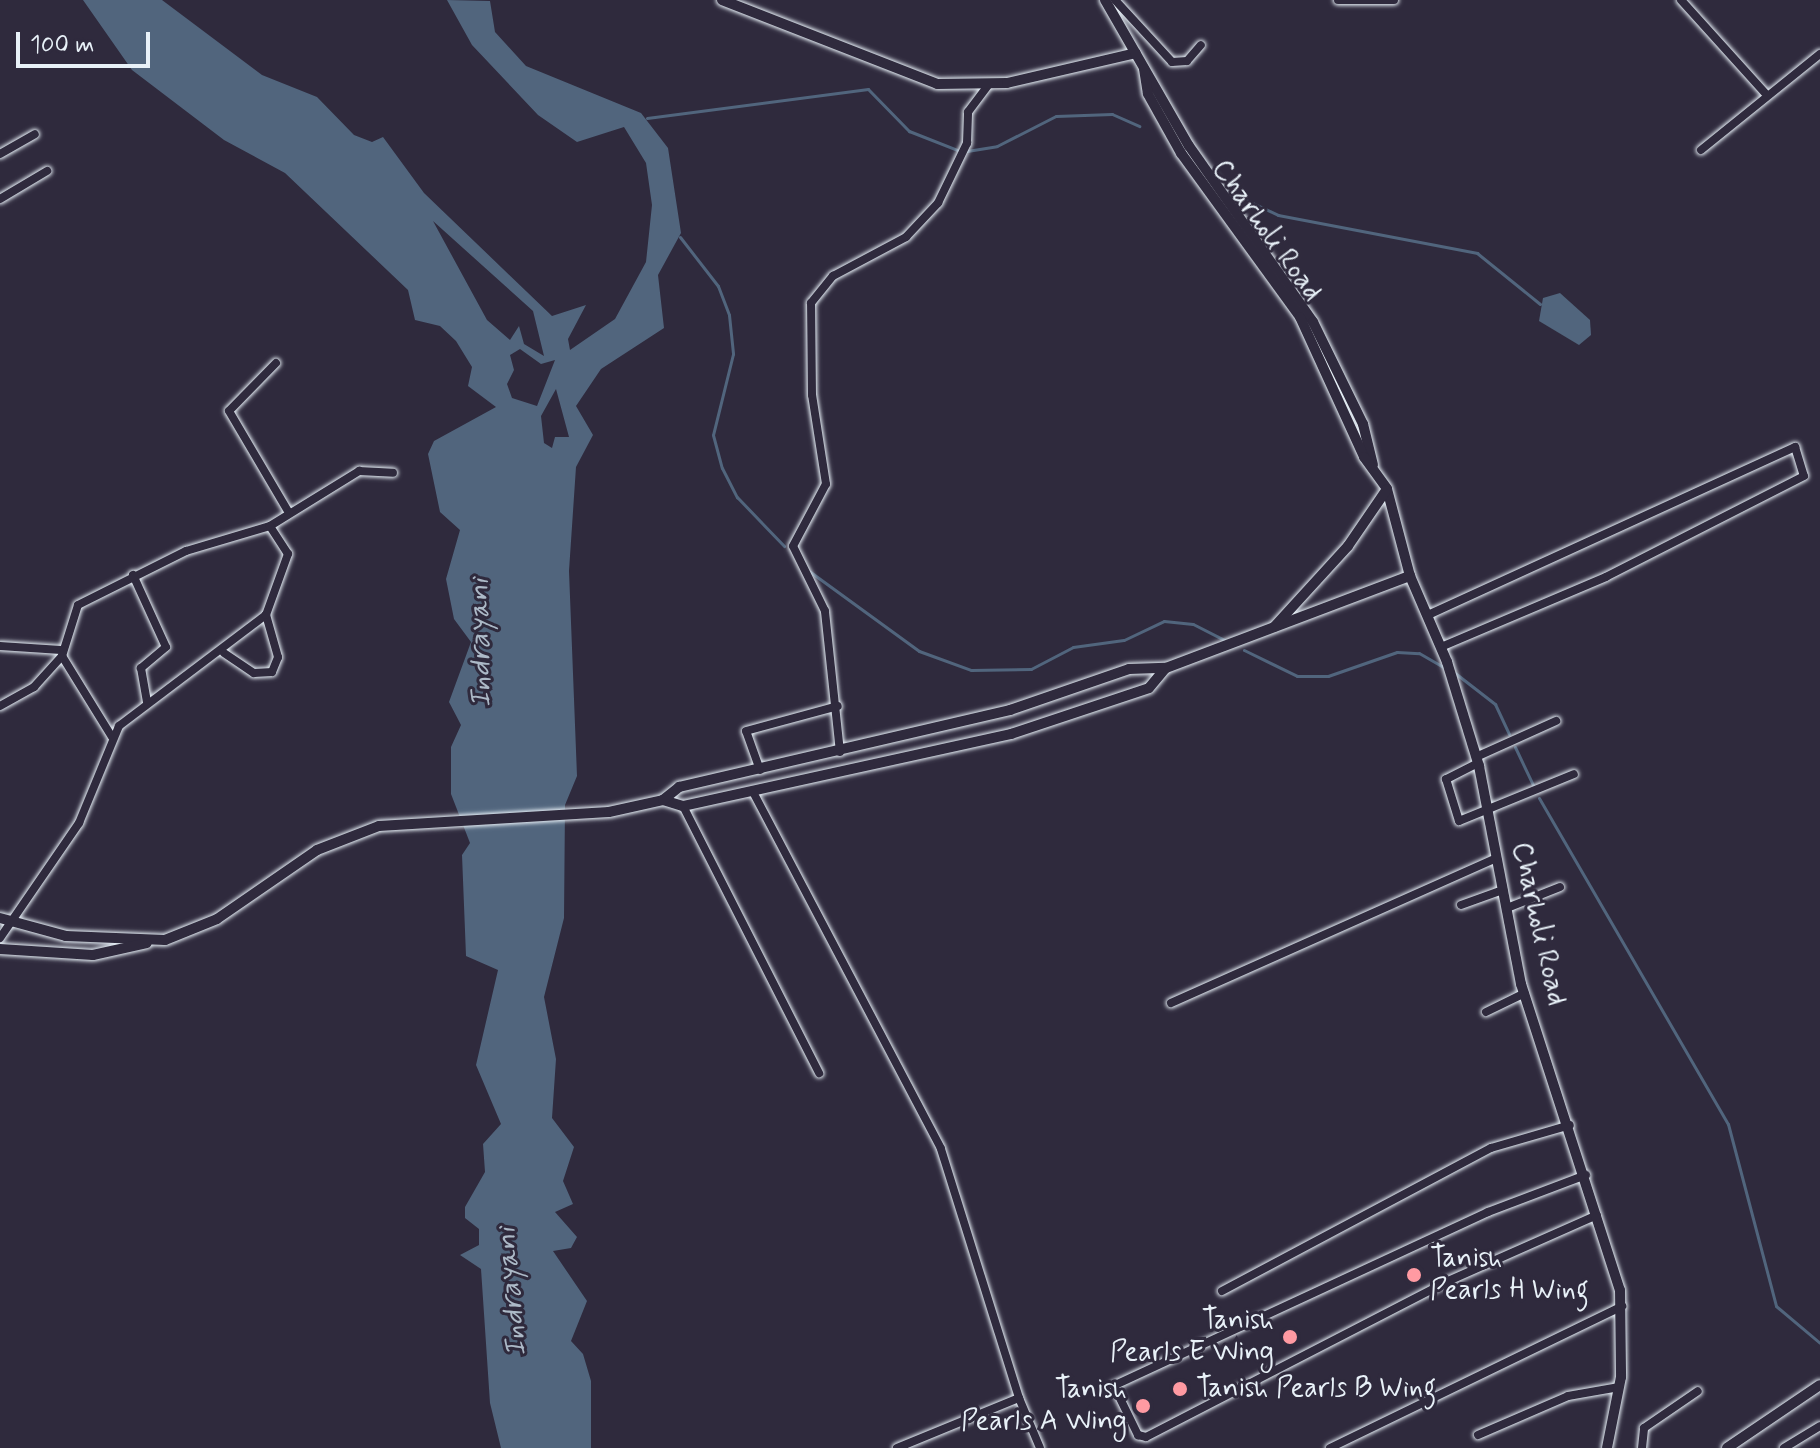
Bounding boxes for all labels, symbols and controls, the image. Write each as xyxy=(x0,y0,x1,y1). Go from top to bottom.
scale bar xyxy=(20,16,154,66)
text: 100 m xyxy=(30,30,94,61)
street label: Charholi Road xyxy=(1203,154,1329,308)
water label: Indrayani xyxy=(462,578,500,708)
street label: Charholi Road xyxy=(1503,839,1573,1009)
water label: Indrayani xyxy=(488,1226,536,1358)
place label: Tanish Pearls H Wing xyxy=(1430,1242,1596,1308)
marker: Tanish Pearls H Wing xyxy=(1405,1266,1423,1284)
place label: Tanish Pearls E Wing xyxy=(1110,1304,1274,1370)
marker: Tanish Pearls E Wing xyxy=(1281,1328,1299,1346)
place label: Tanish Pearls B Wing xyxy=(1196,1372,1441,1406)
place label: Tanish Pearls A Wing xyxy=(961,1373,1127,1439)
marker: Tanish Pearls B Wing xyxy=(1171,1380,1189,1398)
marker: Tanish Pearls A Wing xyxy=(1134,1397,1152,1415)

